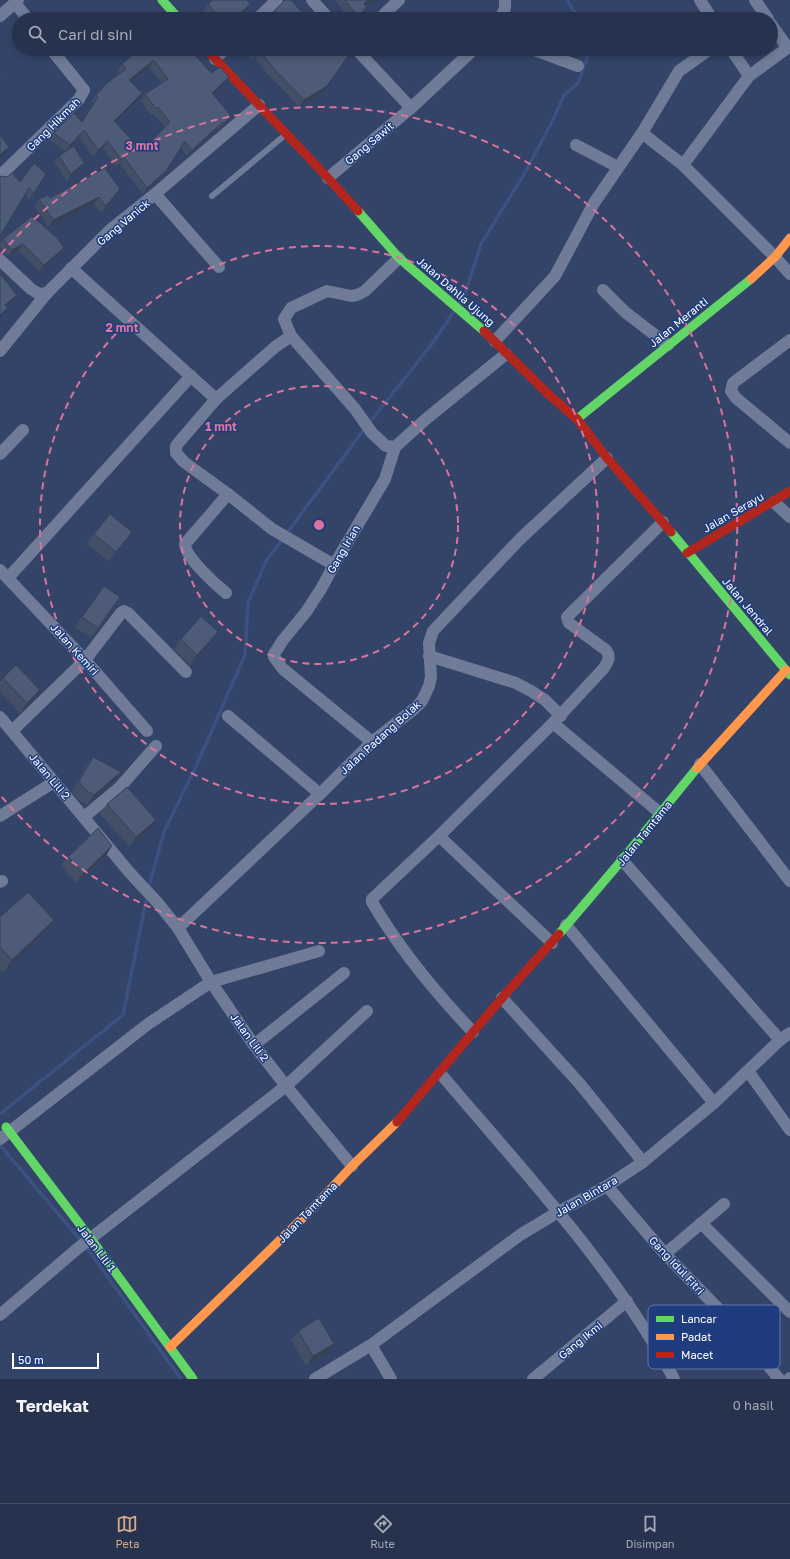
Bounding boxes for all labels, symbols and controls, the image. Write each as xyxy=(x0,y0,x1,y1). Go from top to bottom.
search box xyxy=(12,12,778,56)
icon: search xyxy=(26,23,48,45)
text: Cari di sini xyxy=(58,25,133,43)
street label: Gang Hikmah xyxy=(23,94,83,154)
street label: Gang Sawit xyxy=(342,119,396,167)
text: 3 mnt xyxy=(126,138,159,153)
street label: Gang Vanick xyxy=(94,196,152,248)
street label: Jalan Dahlia Ujung xyxy=(414,254,498,328)
street label: Jalan Meranti xyxy=(646,294,710,350)
text: 2 mnt xyxy=(106,320,139,335)
text: 1 mnt xyxy=(205,419,237,434)
street label: Jalan Serayu xyxy=(700,489,766,535)
centre of rings xyxy=(312,518,326,532)
street label: Gang Irian xyxy=(324,522,362,576)
street label: Jalan Jendral xyxy=(720,574,776,638)
street label: Jalan Kemiri xyxy=(48,620,102,678)
street label: Jalan Padang Bolak xyxy=(337,697,423,777)
street label: Jalan Lili 2 xyxy=(27,750,73,802)
street label: Jalan Tamtama xyxy=(614,798,674,868)
street label: Jalan Lili 2 xyxy=(228,1010,272,1064)
street label: Jalan Bintara xyxy=(553,1173,619,1219)
street label: Jalan Tamtama xyxy=(275,1179,339,1245)
street label: Jalan Lili 1 xyxy=(75,1222,119,1274)
street label: Gang Idul Fitri xyxy=(647,1233,707,1297)
legend xyxy=(648,1305,780,1369)
text: Lancar xyxy=(681,1312,718,1325)
street label: Gang Ikmi xyxy=(555,1318,605,1362)
text: Padat xyxy=(681,1330,712,1343)
text: Macet xyxy=(681,1348,713,1361)
scale bar xyxy=(12,1351,99,1370)
text: 50 m xyxy=(18,1353,44,1366)
text: Terdekat xyxy=(16,1395,89,1416)
text: 0 hasil xyxy=(733,1397,774,1413)
tab: Peta xyxy=(115,1513,139,1550)
tab: Rute xyxy=(370,1513,395,1550)
tab: Disimpan xyxy=(626,1513,675,1550)

